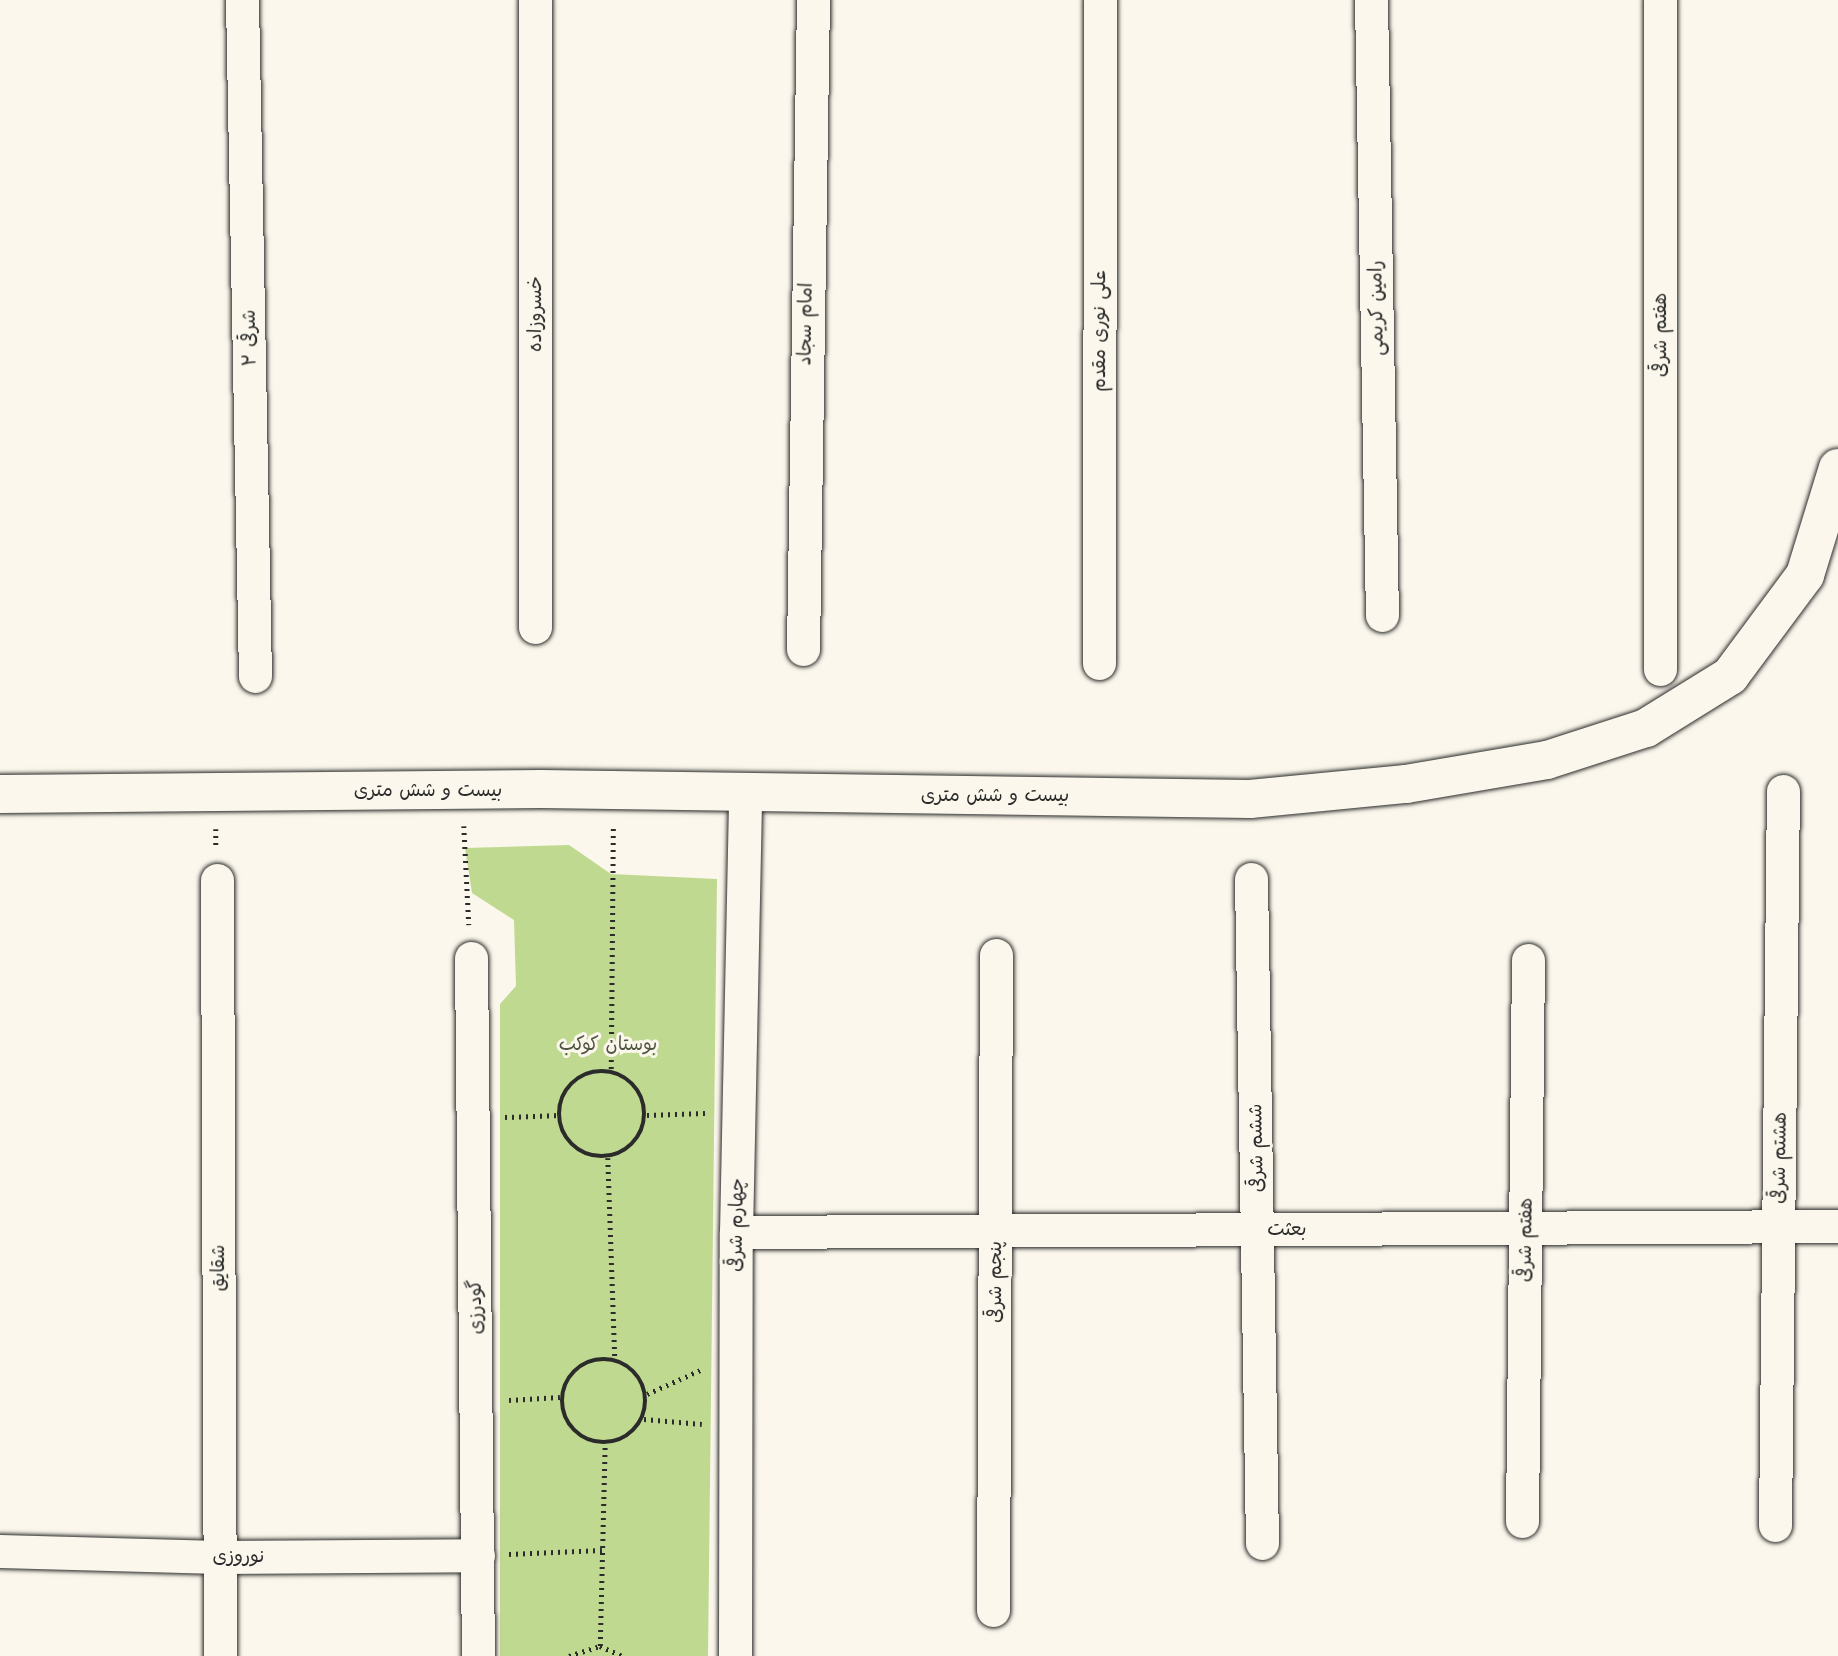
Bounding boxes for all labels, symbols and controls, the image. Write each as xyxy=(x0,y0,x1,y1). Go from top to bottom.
street label: رامین کریمی xyxy=(1364,260,1388,356)
street label: علی نوری مقدم xyxy=(1088,270,1110,392)
street label: خسروزاده xyxy=(524,276,546,352)
street label: امام سجاد xyxy=(793,282,817,366)
street label: هفتم شرقی xyxy=(1649,293,1671,377)
street label: ۲ شرقی xyxy=(237,309,261,367)
street label: بیست و شش متری xyxy=(354,779,502,801)
street label: بیست و شش متری xyxy=(921,784,1069,806)
park label: بوستان کوکب xyxy=(559,1033,657,1055)
street label: ششم شرقی xyxy=(1244,1103,1268,1193)
street label: هشتم شرقی xyxy=(1767,1112,1791,1204)
street label: چهارم شرقی xyxy=(724,1178,748,1272)
street label: هفتم شرقی xyxy=(1513,1198,1537,1282)
street label: بعثت xyxy=(1267,1218,1307,1240)
street label: پنجم شرقی xyxy=(984,1241,1006,1323)
street label: شقایق xyxy=(207,1245,229,1291)
street label: گودرزی xyxy=(463,1279,487,1335)
street label: نوروزی xyxy=(213,1545,265,1567)

